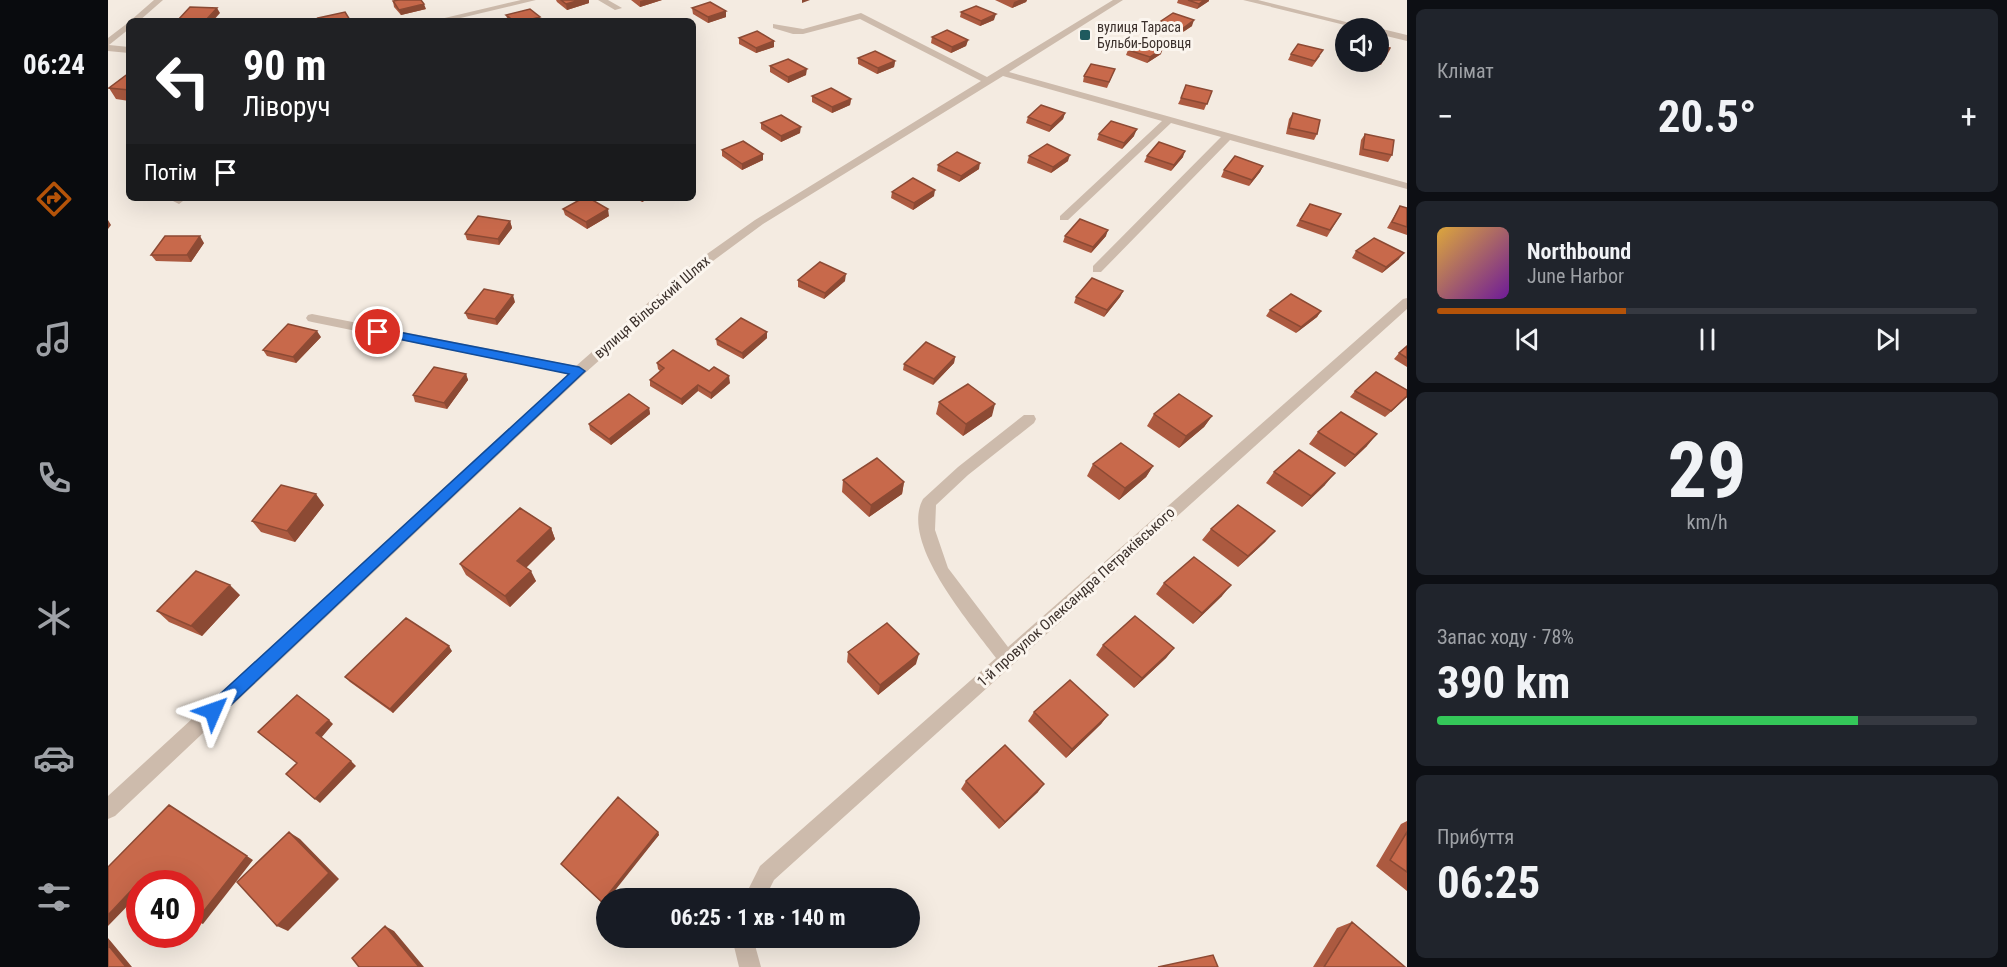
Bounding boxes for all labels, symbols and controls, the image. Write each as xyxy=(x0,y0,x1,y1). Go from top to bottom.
map controls xyxy=(1335,18,1389,72)
button: sound xyxy=(1335,18,1389,72)
place label: вулиця Тараса Бульби-Боровця xyxy=(1097,19,1191,51)
marker: вулиця Тараса Бульби-Боровця xyxy=(1078,28,1092,42)
text: 90 m xyxy=(243,41,326,90)
icon: left xyxy=(144,42,222,120)
text: 06:24 xyxy=(23,49,85,81)
text: Клімат xyxy=(1437,59,1494,83)
text: 20.5° xyxy=(1658,90,1756,143)
text: Ліворуч xyxy=(243,91,330,123)
text: − xyxy=(1437,97,1454,136)
text: + xyxy=(1961,97,1977,136)
icon: arrive xyxy=(209,156,242,189)
text: Потім xyxy=(144,160,197,185)
icon: directions xyxy=(33,178,75,220)
text: Northbound xyxy=(1527,239,1631,264)
street label: вулиця Вільський Шлях xyxy=(590,251,714,362)
text: June Harbor xyxy=(1527,264,1624,288)
pin xyxy=(352,306,403,357)
icon: arrive xyxy=(361,315,394,348)
icon: music xyxy=(33,318,75,360)
icon: previous xyxy=(1511,323,1544,356)
icon: pause xyxy=(1691,323,1724,356)
icon: next xyxy=(1871,323,1904,356)
text: 29 xyxy=(1668,425,1746,516)
icon: phone xyxy=(33,457,75,499)
street label: 1-й провулок Олександра Петраківського xyxy=(973,503,1179,691)
text: km/h xyxy=(1686,510,1728,534)
icon: climate xyxy=(33,597,75,639)
text: Запас ходу · 78% xyxy=(1437,625,1574,649)
text: 390 km xyxy=(1437,656,1570,709)
position arrow xyxy=(181,679,245,743)
icon: car xyxy=(33,737,75,779)
text: Прибуття xyxy=(1437,825,1514,849)
text: 06:25 xyxy=(1437,856,1540,909)
speed limit sign: 40 xyxy=(126,870,204,948)
icon: filters xyxy=(33,876,75,918)
text: 06:25 · 1 хв · 140 m xyxy=(670,905,846,930)

